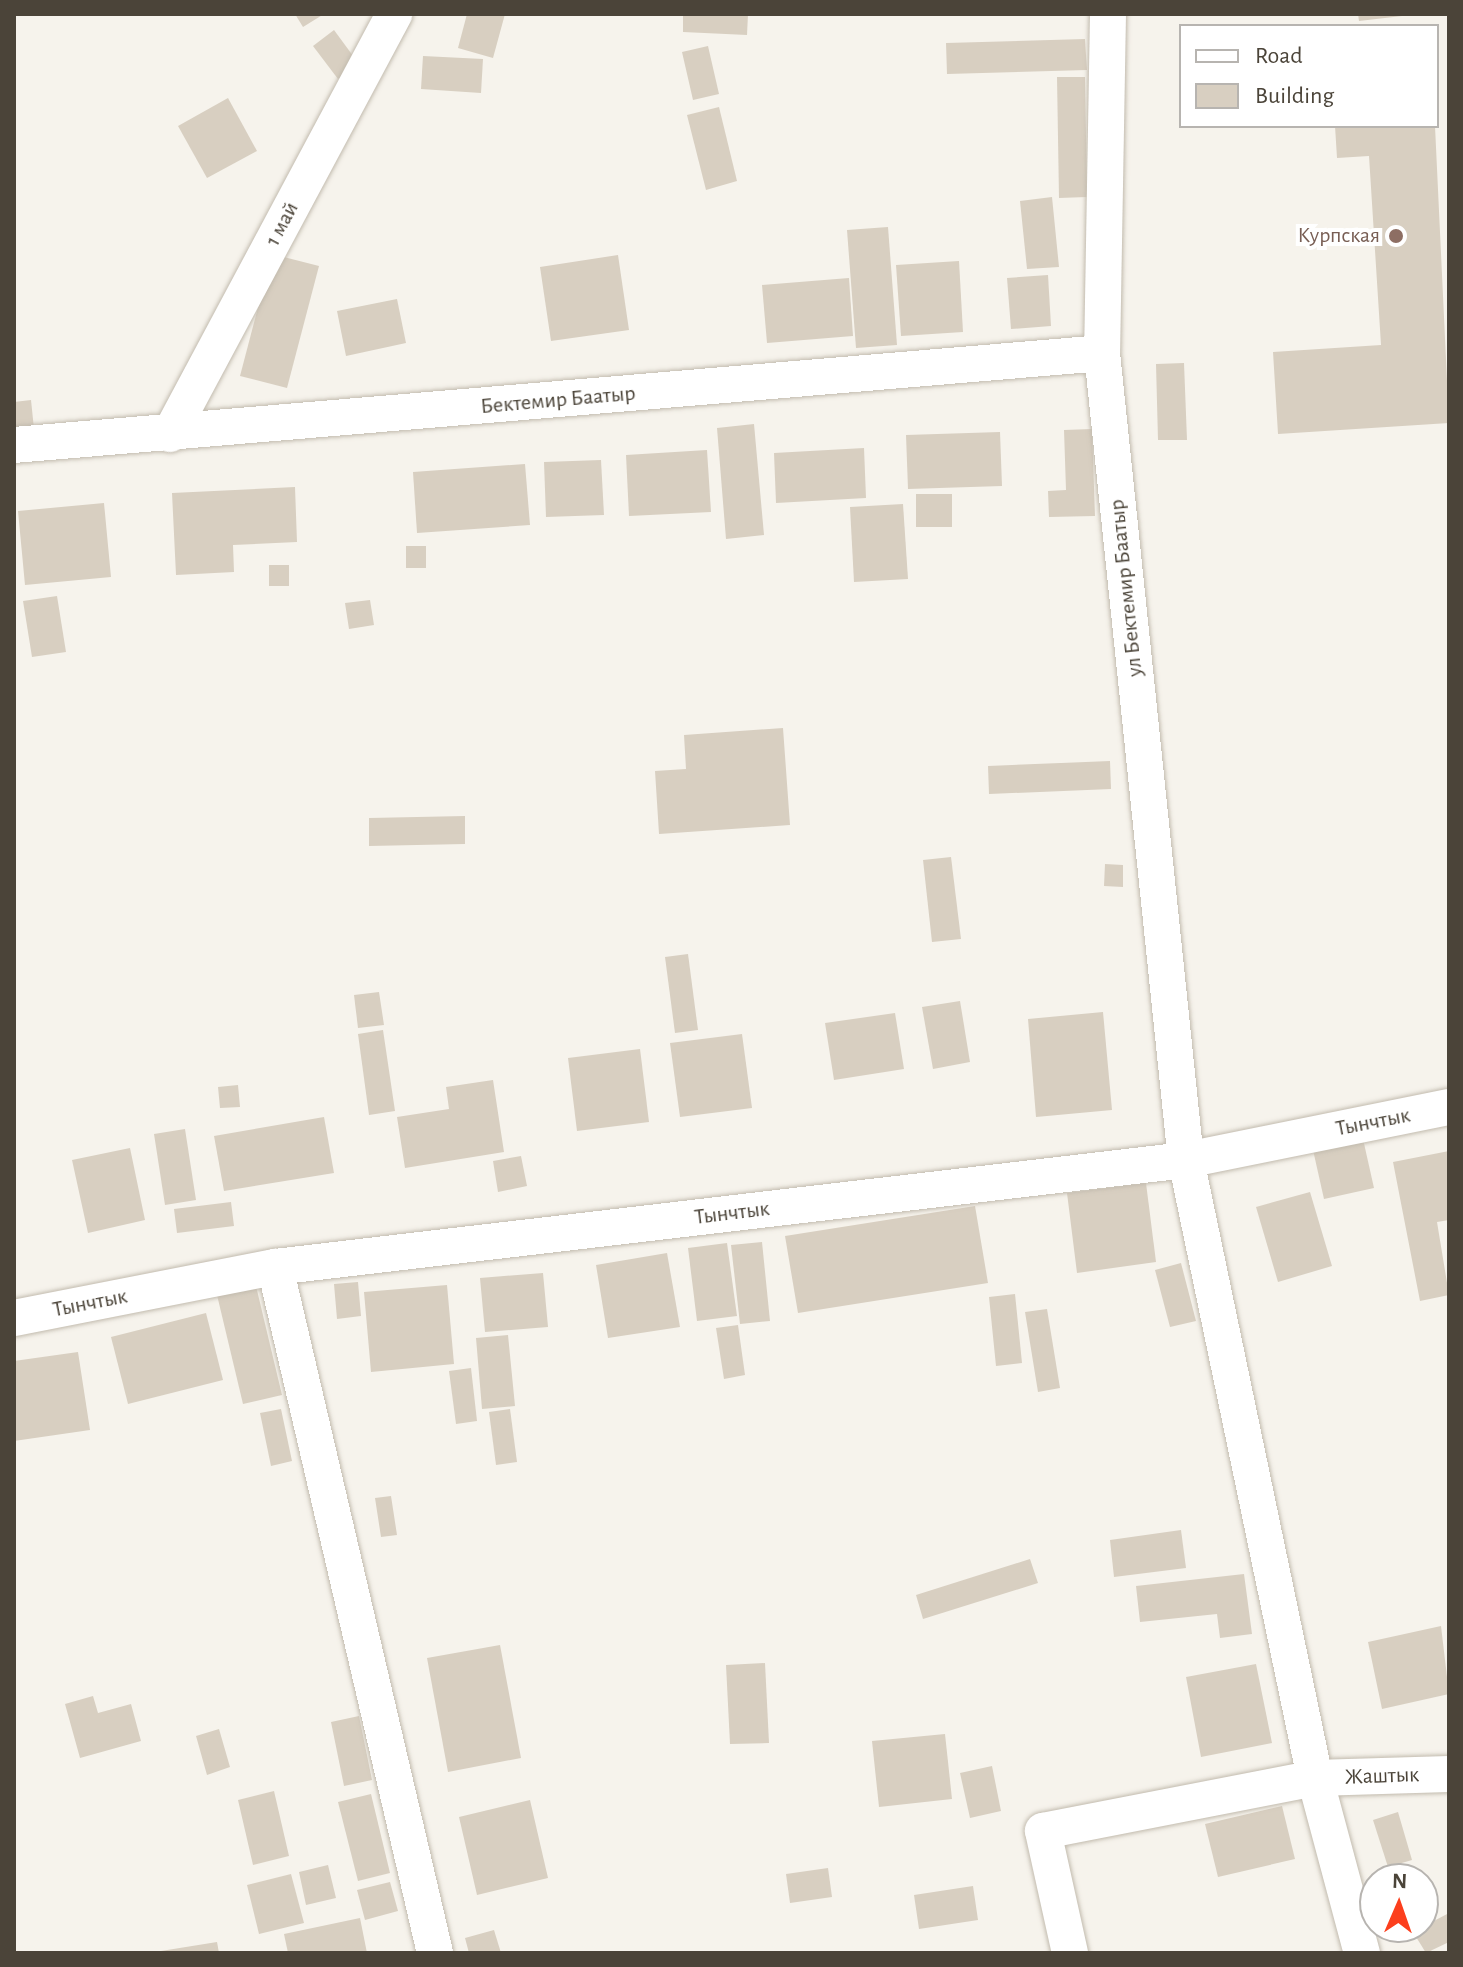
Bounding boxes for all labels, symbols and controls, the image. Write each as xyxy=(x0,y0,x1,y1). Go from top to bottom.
legend xyxy=(1179,24,1439,128)
text: Road xyxy=(1255,44,1303,68)
text: Building xyxy=(1255,84,1334,108)
street label: 1 май xyxy=(259,197,305,251)
place label: Курпская xyxy=(1298,223,1380,249)
marker: Курпская xyxy=(1387,227,1405,245)
street label: Бектемир Баатыр xyxy=(479,380,637,420)
street label: ул Бектемир Баатыр xyxy=(1104,498,1148,678)
street label: Тынчтык xyxy=(1333,1102,1413,1142)
street label: Тынчтык xyxy=(693,1195,771,1231)
street label: Тынчтык xyxy=(50,1283,130,1323)
street label: Жаштык xyxy=(1344,1762,1420,1790)
north arrow xyxy=(1359,1863,1439,1943)
text: N xyxy=(1392,1870,1408,1892)

